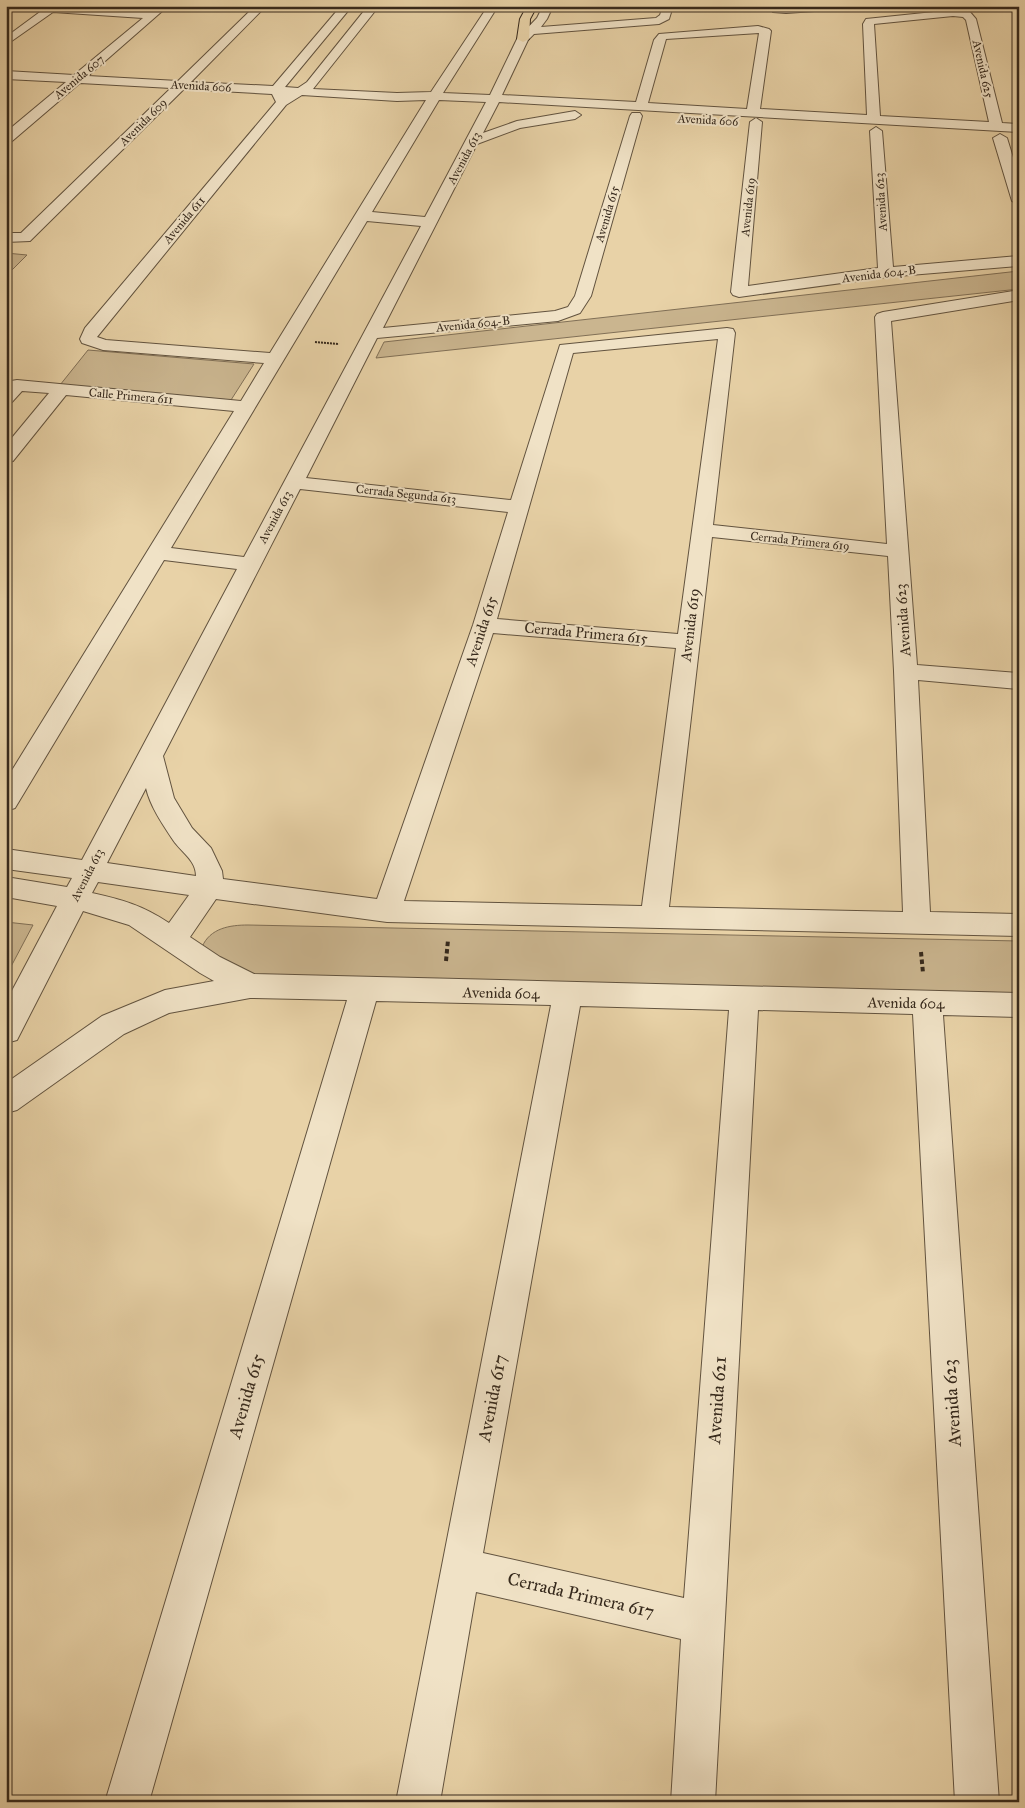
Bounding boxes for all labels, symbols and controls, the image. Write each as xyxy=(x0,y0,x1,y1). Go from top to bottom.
street label: Avenida 625 xyxy=(969,38,997,100)
street label: Avenida 607 xyxy=(50,52,107,103)
street label: Avenida 606 xyxy=(169,77,233,95)
street label: Avenida 609 xyxy=(116,95,170,149)
street label: Avenida 606 xyxy=(676,111,740,129)
street label: Avenida 613 xyxy=(444,129,484,187)
street label: Avenida 623 xyxy=(872,172,890,233)
street label: Avenida 619 xyxy=(738,177,758,238)
street label: Avenida 615 xyxy=(592,184,622,245)
street label: Avenida 611 xyxy=(160,193,208,247)
street label: Avenida 604-B xyxy=(840,263,917,286)
street label: Avenida 604-B xyxy=(434,313,511,335)
street label: Calle Primera 611 xyxy=(88,385,174,407)
street label: Cerrada Segunda 613 xyxy=(355,482,457,507)
street label: Avenida 613 xyxy=(255,488,295,546)
street label: Cerrada Primera 619 xyxy=(750,529,850,553)
street label: Avenida 623 xyxy=(891,583,915,658)
street label: Avenida 619 xyxy=(676,587,703,664)
street label: Avenida 615 xyxy=(461,594,501,669)
street label: Cerrada Primera 615 xyxy=(524,619,648,647)
street label: Avenida 613 xyxy=(67,846,106,905)
street label: Avenida 604 xyxy=(461,983,540,1003)
street label: Avenida 604 xyxy=(866,993,945,1013)
street label: Avenida 615 xyxy=(223,1351,269,1442)
street label: Avenida 617 xyxy=(473,1353,511,1444)
street label: Avenida 621 xyxy=(703,1356,731,1445)
street label: Avenida 623 xyxy=(938,1358,966,1449)
street label: Cerrada Primera 617 xyxy=(505,1567,657,1623)

